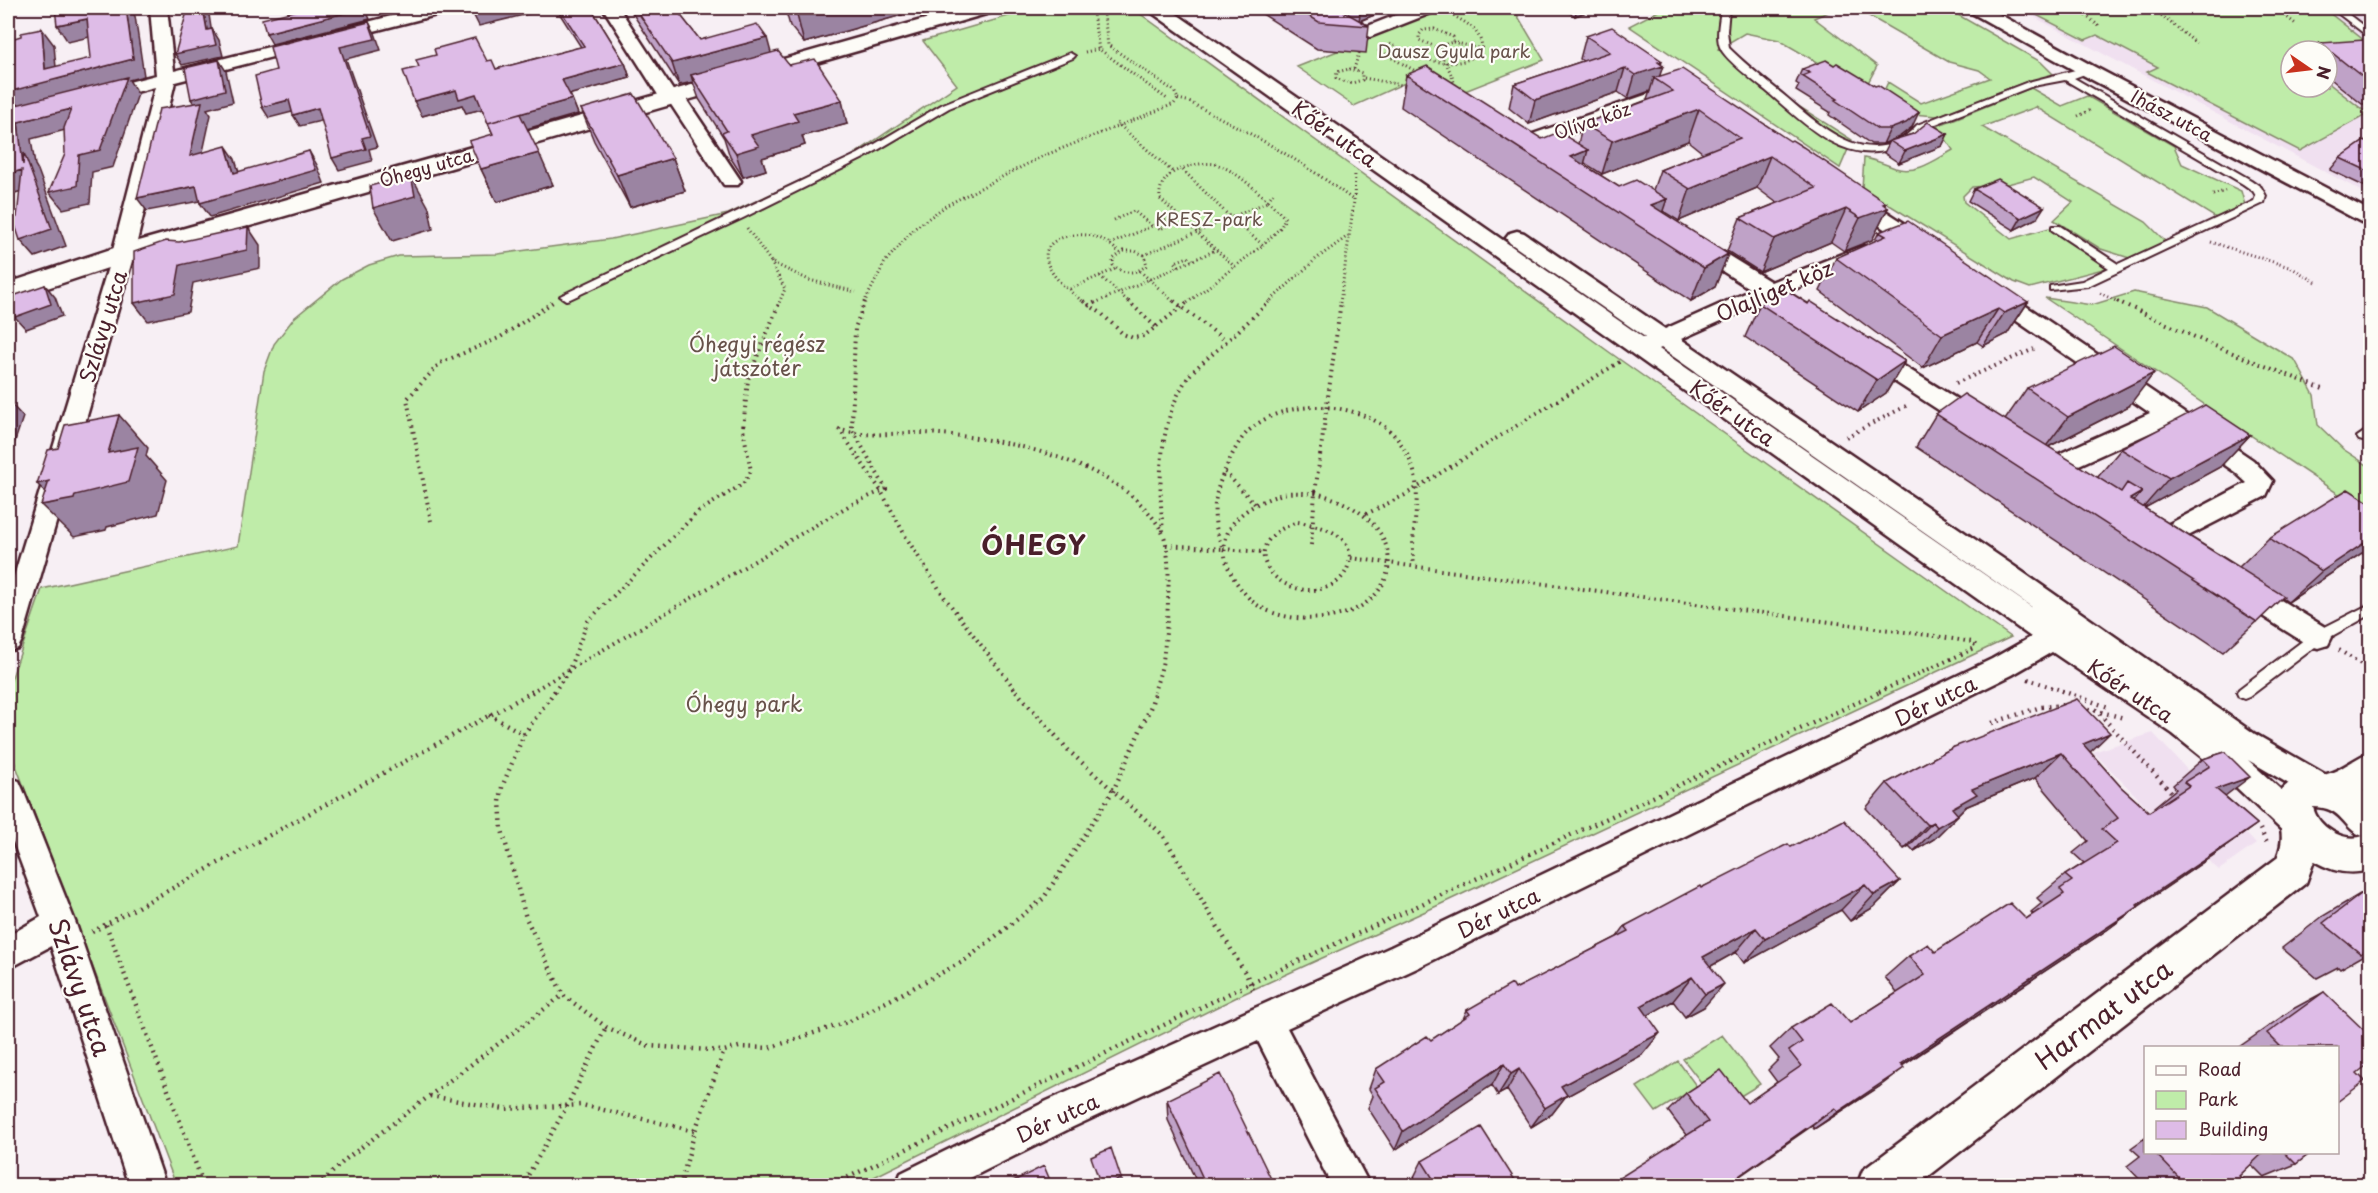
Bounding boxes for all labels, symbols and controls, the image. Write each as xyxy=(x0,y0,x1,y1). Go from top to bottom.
park label: Dausz Gyula park xyxy=(1378,37,1530,64)
north arrow xyxy=(2279,39,2339,99)
text: N xyxy=(2311,64,2338,82)
street label: Ihász utca xyxy=(2127,82,2218,148)
street label: Kőér utca xyxy=(1286,92,1384,174)
street label: Olíva köz xyxy=(1550,94,1634,146)
street label: Óhegy utca xyxy=(376,141,477,193)
park label: KRESZ-park xyxy=(1155,205,1263,232)
street label: Olajliget köz xyxy=(1711,251,1837,329)
street label: Szlávy utca xyxy=(70,266,134,386)
park label: Óhegyi régész játszótér xyxy=(689,327,825,383)
street label: Kőér utca xyxy=(1684,371,1782,453)
district label: ÓHEGY xyxy=(981,523,1087,564)
street label: Kőér utca xyxy=(2081,650,2181,730)
street label: Dér utca xyxy=(1889,666,1981,734)
park label: Óhegy park xyxy=(686,687,803,719)
street label: Dér utca xyxy=(1452,878,1544,946)
street label: Szlávy utca xyxy=(39,913,123,1062)
street label: Harmat utca xyxy=(2026,949,2180,1079)
legend xyxy=(2144,1046,2339,1154)
text: Road xyxy=(2198,1055,2242,1082)
street label: Dér utca xyxy=(1010,1084,1104,1150)
text: Park xyxy=(2198,1085,2238,1112)
text: Building xyxy=(2198,1115,2268,1142)

